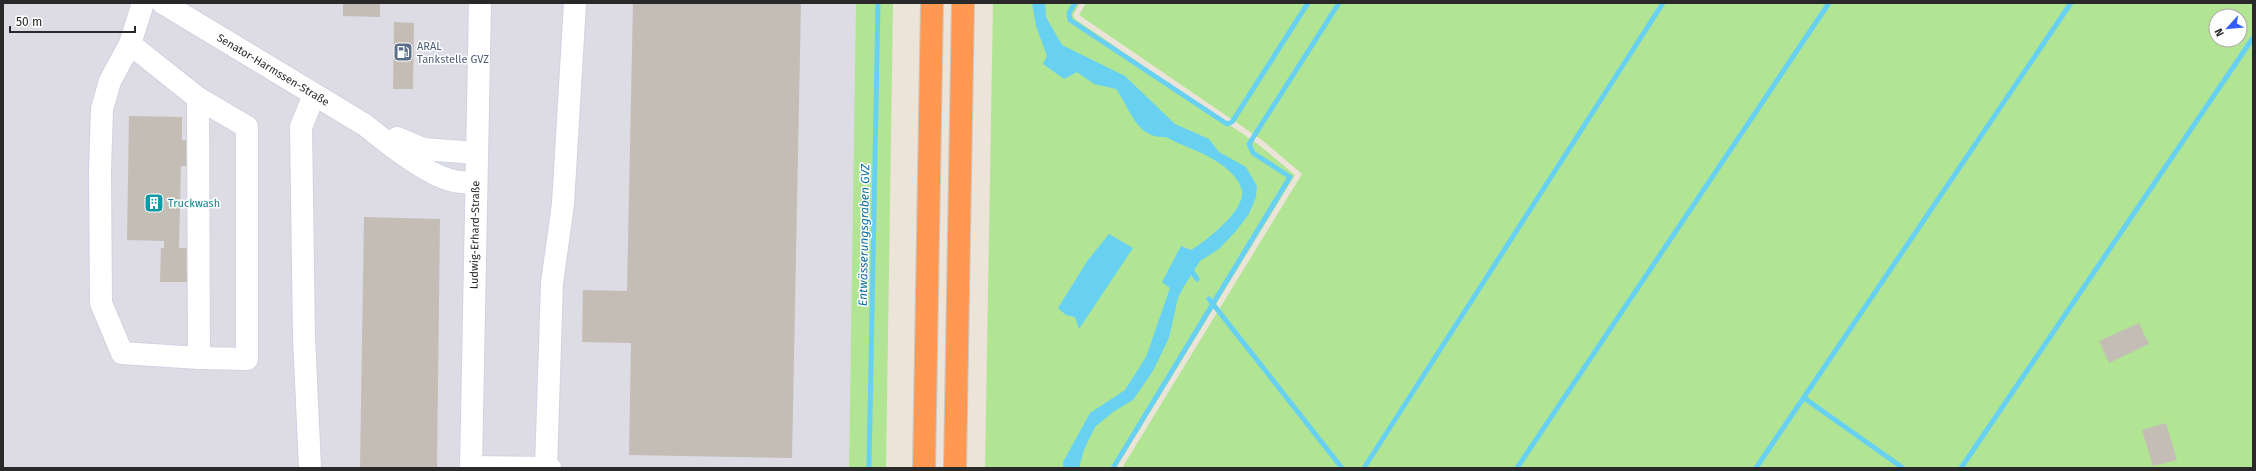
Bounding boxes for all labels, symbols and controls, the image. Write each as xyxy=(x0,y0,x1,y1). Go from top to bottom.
scale bar xyxy=(10,8,135,34)
north arrow xyxy=(2208,8,2248,48)
text: 50 m xyxy=(16,15,42,29)
text: N xyxy=(2212,26,2227,39)
street label: Senator-Harmssen-Straße xyxy=(214,31,332,109)
place label: ARAL Tankstelle GVZ xyxy=(417,40,489,66)
fuel station icon: ARAL Tankstelle GVZ xyxy=(392,41,414,63)
water label: Entwässerungsgraben GVZ xyxy=(856,163,872,306)
street label: Ludwig-Erhard-Straße xyxy=(468,181,482,289)
building icon: Truckwash xyxy=(143,192,165,214)
place label: Truckwash xyxy=(168,197,220,210)

